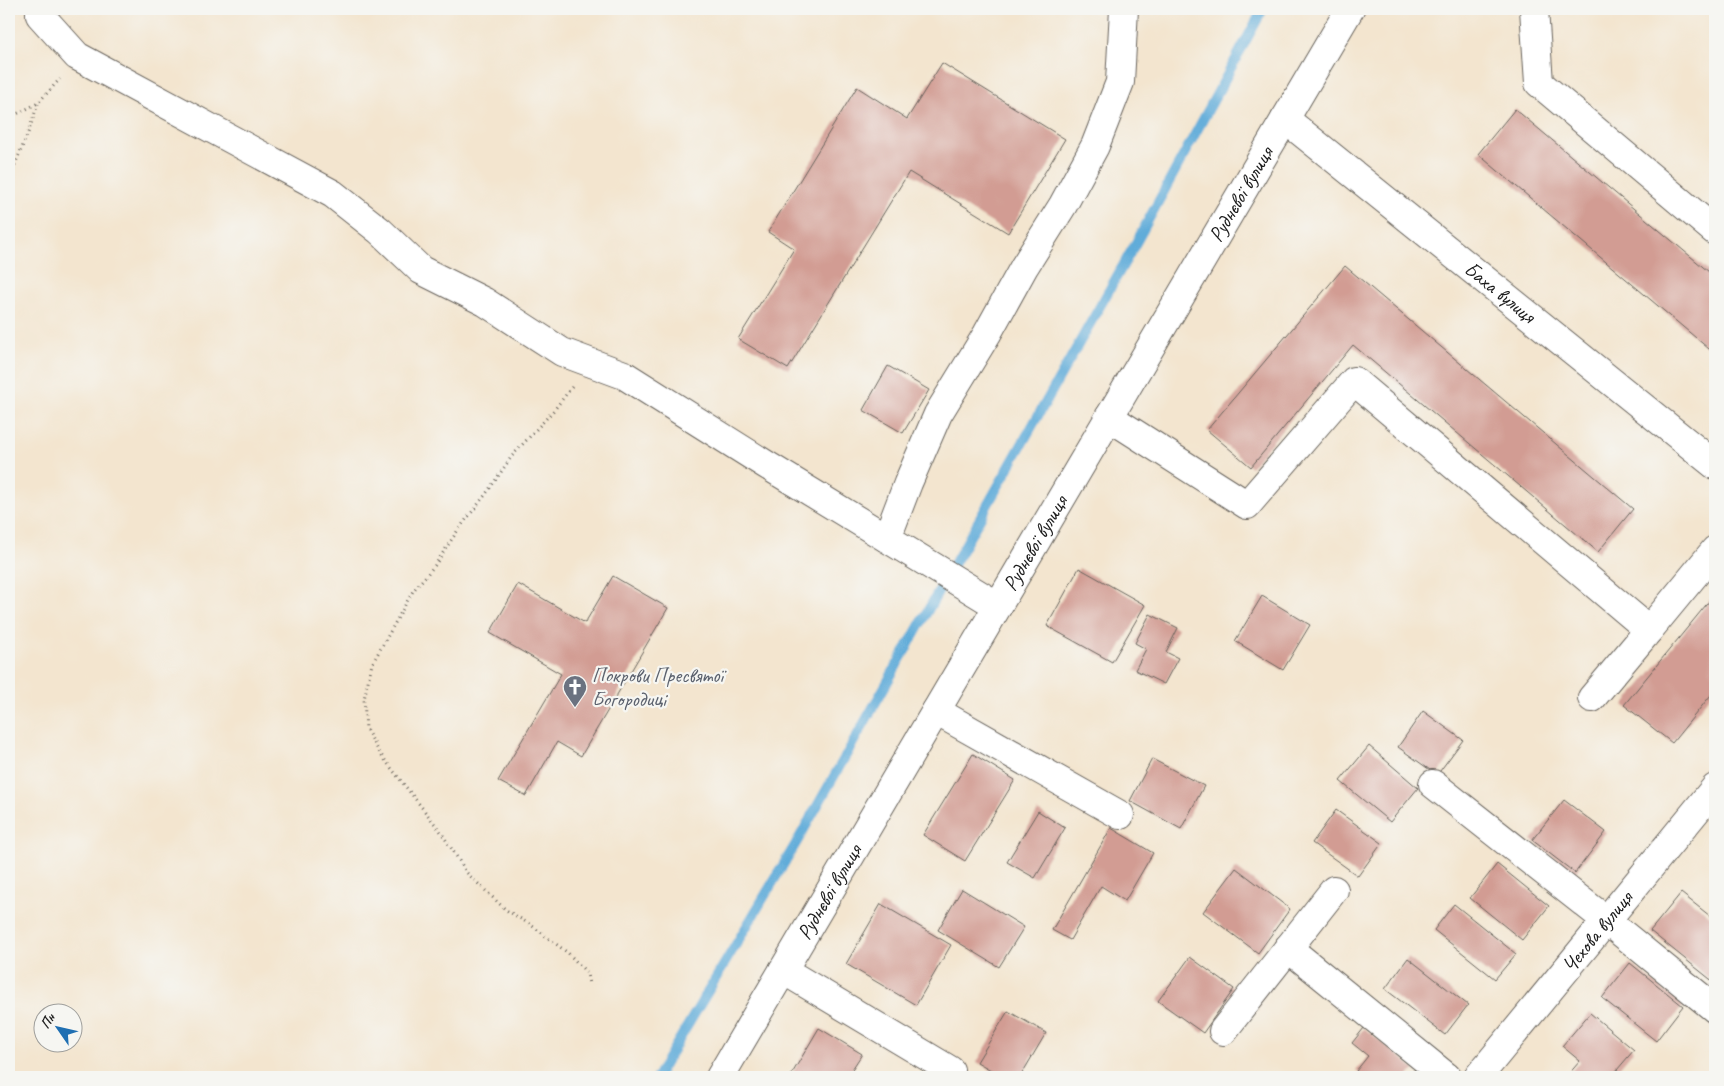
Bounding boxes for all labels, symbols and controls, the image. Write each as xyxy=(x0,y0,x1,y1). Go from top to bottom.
street label: Руднєвої вулиця xyxy=(1203,140,1280,246)
street label: Баха вулиця xyxy=(1459,256,1542,329)
street label: Руднєвої вулиця xyxy=(997,489,1074,595)
place label: Покрови Пресвятої Богородиці xyxy=(592,662,727,712)
church icon: Покрови Пресвятої Богородиці xyxy=(562,674,588,708)
street label: Руднєвої вулиця xyxy=(791,838,868,944)
street label: Чехова вулиця xyxy=(1556,884,1639,978)
north arrow xyxy=(32,1004,82,1054)
text: Пн xyxy=(36,1010,59,1032)

